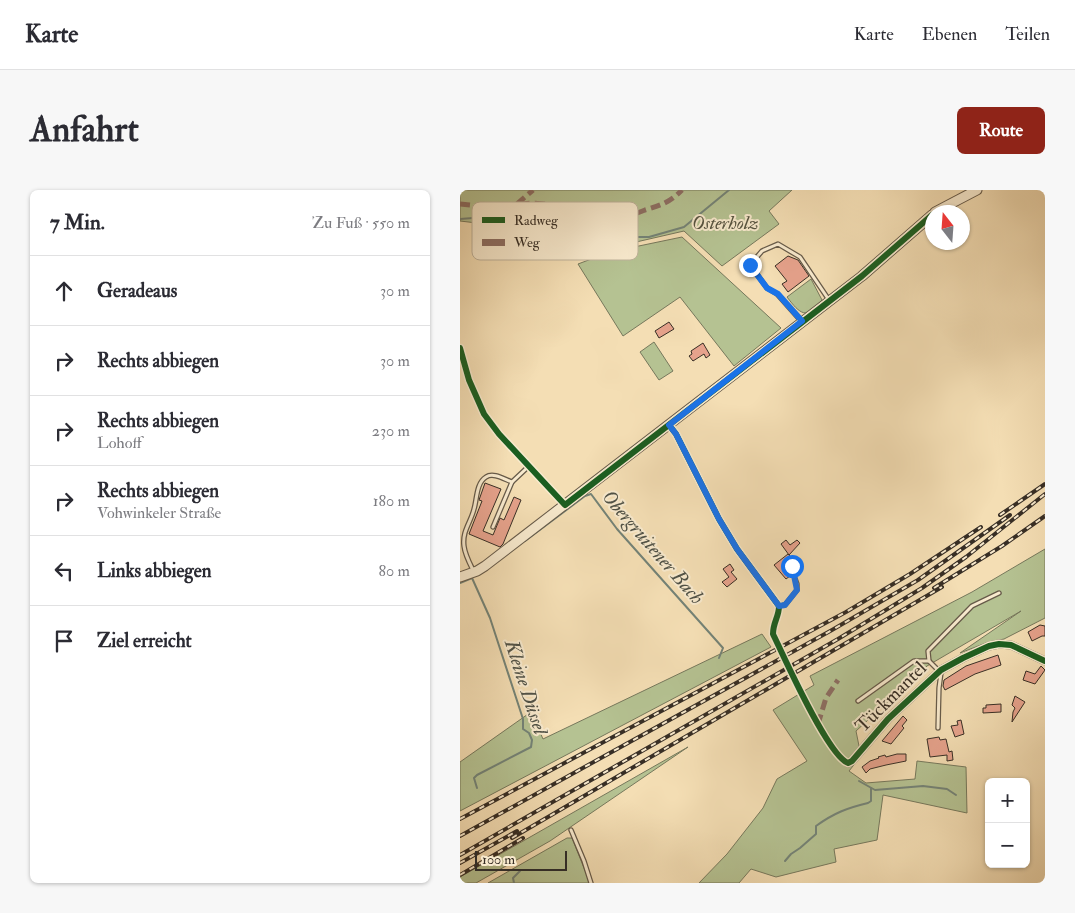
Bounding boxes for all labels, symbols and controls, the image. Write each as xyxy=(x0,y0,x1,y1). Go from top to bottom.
text: Karte xyxy=(25,19,78,50)
text: Karte xyxy=(854,23,894,46)
text: Ebenen xyxy=(922,23,977,46)
text: Teilen xyxy=(1005,23,1050,46)
button: Route xyxy=(957,107,1045,154)
text: Anfahrt xyxy=(30,108,139,152)
legend xyxy=(472,202,638,260)
north arrow xyxy=(925,205,970,250)
text: 7 Min. xyxy=(50,209,105,236)
park label: Osterholz xyxy=(692,211,758,235)
text: Radweg xyxy=(514,212,559,229)
text: Zu Fuß · 550 m xyxy=(312,213,410,233)
text: Weg xyxy=(513,234,541,251)
route end xyxy=(739,254,762,277)
icon: ahead xyxy=(50,277,78,305)
text: Geradeaus xyxy=(97,279,177,303)
text: 30 m xyxy=(380,281,410,301)
icon: right xyxy=(50,347,78,375)
text: Rechts abbiegen xyxy=(97,349,219,373)
text: 30 m xyxy=(380,351,410,371)
text: Rechts abbiegen xyxy=(97,409,219,433)
icon: right xyxy=(50,417,78,445)
text: 230 m xyxy=(372,421,410,441)
text: Lohoff xyxy=(97,433,142,453)
text: Rechts abbiegen xyxy=(97,479,219,503)
water label: Obergruitener Bach xyxy=(596,485,710,609)
icon: right xyxy=(50,487,78,515)
text: 180 m xyxy=(373,491,410,511)
text: Vohwinkeler Straße xyxy=(97,503,221,523)
route start xyxy=(781,555,804,578)
icon: left xyxy=(50,557,78,585)
text: Links abbiegen xyxy=(97,559,211,583)
text: 80 m xyxy=(379,561,410,581)
icon: arrive xyxy=(50,627,78,655)
text: Ziel erreicht xyxy=(97,629,192,653)
water label: Kleine Düssel xyxy=(499,636,554,740)
street label: Tückmantel xyxy=(850,656,932,738)
map controls xyxy=(985,778,1030,868)
button: + xyxy=(985,778,1030,823)
button: − xyxy=(985,823,1030,868)
scale bar xyxy=(475,848,568,871)
text: 100 m xyxy=(482,851,515,868)

